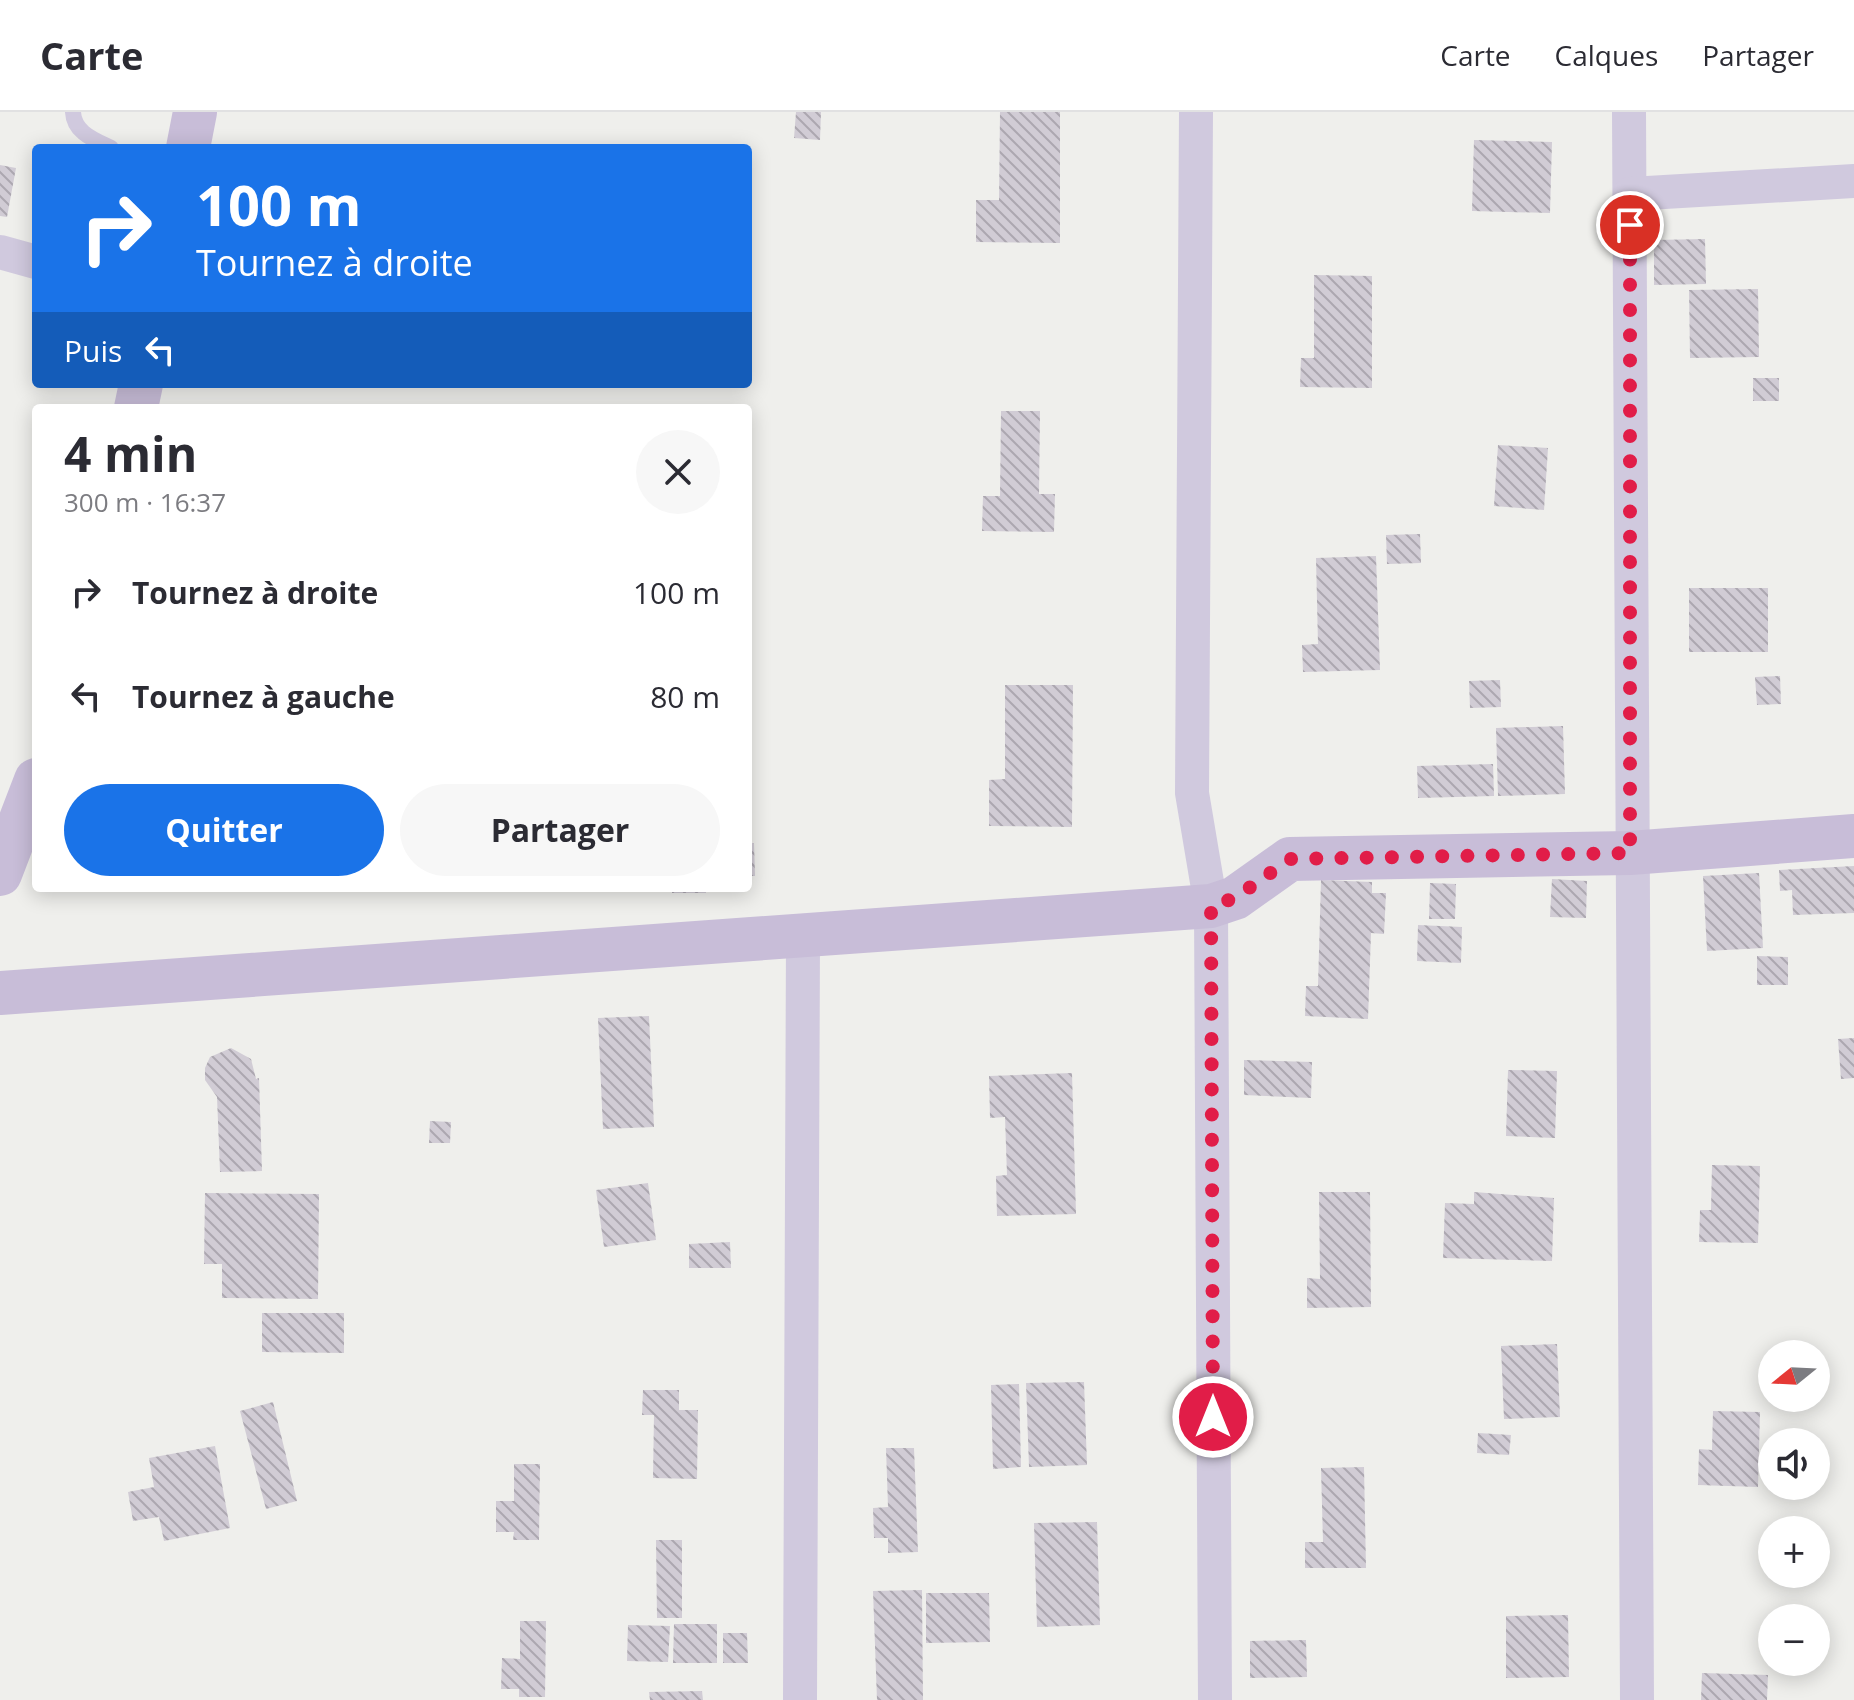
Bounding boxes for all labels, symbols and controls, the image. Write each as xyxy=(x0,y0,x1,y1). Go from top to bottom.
text: Carte xyxy=(40,29,143,81)
text: Carte xyxy=(1440,36,1511,74)
text: Calques xyxy=(1555,36,1658,74)
text: Partager xyxy=(1702,36,1814,74)
text: 100 m xyxy=(196,166,362,242)
icon: right xyxy=(64,176,168,280)
pin xyxy=(1596,191,1664,259)
icon: arrive xyxy=(1608,203,1652,247)
text: Tournez à droite xyxy=(196,238,473,287)
icon: left xyxy=(138,328,182,372)
text: Puis xyxy=(64,330,122,371)
text: 4 min xyxy=(64,421,197,486)
button: close xyxy=(636,430,720,514)
text: 300 m · 16:37 xyxy=(64,484,226,520)
icon: right xyxy=(64,570,108,614)
text: Tournez à droite xyxy=(132,572,378,613)
text: 100 m xyxy=(633,572,720,613)
icon: left xyxy=(64,674,108,718)
text: Tournez à gauche xyxy=(132,676,395,717)
text: 80 m xyxy=(650,676,720,717)
button: Quitter xyxy=(64,784,384,876)
button: Partager xyxy=(400,784,720,876)
north arrow xyxy=(1758,1340,1830,1412)
map controls xyxy=(1758,1340,1830,1676)
position arrow xyxy=(1171,1375,1255,1459)
button: sound xyxy=(1758,1428,1830,1500)
button: + xyxy=(1758,1516,1830,1588)
button: − xyxy=(1758,1604,1830,1676)

